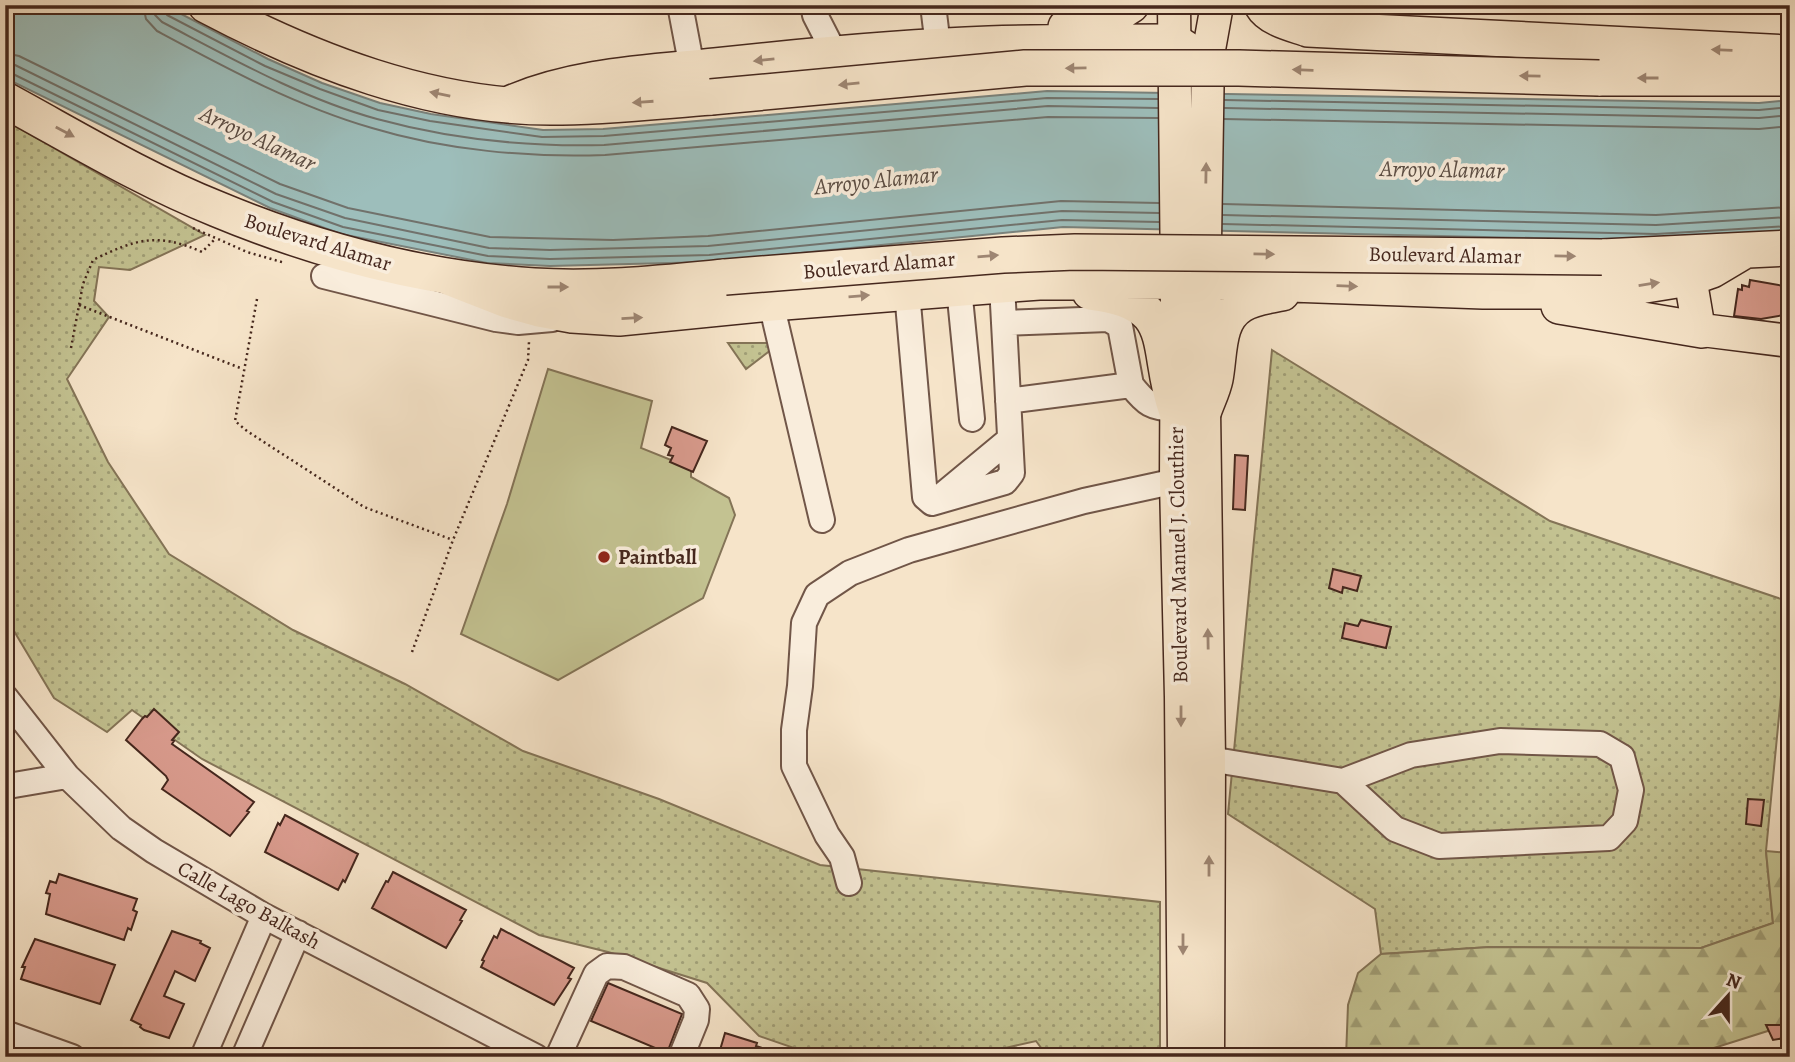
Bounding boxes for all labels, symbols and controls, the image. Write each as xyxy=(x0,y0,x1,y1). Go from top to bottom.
one-way arrow xyxy=(1710,44,1732,55)
one-way arrow xyxy=(753,55,775,66)
one-way arrow xyxy=(1064,62,1086,74)
one-way arrow xyxy=(1292,65,1314,76)
one-way arrow xyxy=(1519,71,1541,82)
one-way arrow xyxy=(1637,72,1659,84)
one-way arrow xyxy=(838,79,860,90)
one-way arrow xyxy=(429,89,451,100)
one-way arrow xyxy=(632,97,654,108)
water label: Arroyo Alamar xyxy=(194,98,322,179)
one-way arrow xyxy=(56,126,76,138)
water label: Arroyo Alamar xyxy=(1379,153,1505,186)
water label: Arroyo Alamar xyxy=(812,158,940,203)
one-way arrow xyxy=(1200,162,1212,184)
street label: Boulevard Alamar xyxy=(241,206,395,278)
street label: Boulevard Alamar xyxy=(1368,240,1522,270)
street label: Boulevard Alamar xyxy=(802,244,956,286)
one-way arrow xyxy=(1254,248,1276,259)
one-way arrow xyxy=(977,250,999,261)
one-way arrow xyxy=(1555,251,1577,262)
one-way arrow xyxy=(1638,278,1660,289)
one-way arrow xyxy=(1337,280,1359,291)
one-way arrow xyxy=(547,281,569,293)
one-way arrow xyxy=(848,290,870,301)
one-way arrow xyxy=(622,312,644,323)
street label: Boulevard Manuel J. Clouthier xyxy=(1162,426,1194,684)
place label: Paintball xyxy=(618,543,697,571)
marker: Paintball xyxy=(596,549,612,565)
one-way arrow xyxy=(1202,627,1213,649)
one-way arrow xyxy=(1176,705,1187,727)
street label: Calle Lago Balkash xyxy=(173,854,325,956)
one-way arrow xyxy=(1203,855,1215,877)
one-way arrow xyxy=(1177,933,1189,955)
north arrow xyxy=(1694,960,1764,1030)
text: N xyxy=(1723,966,1745,996)

